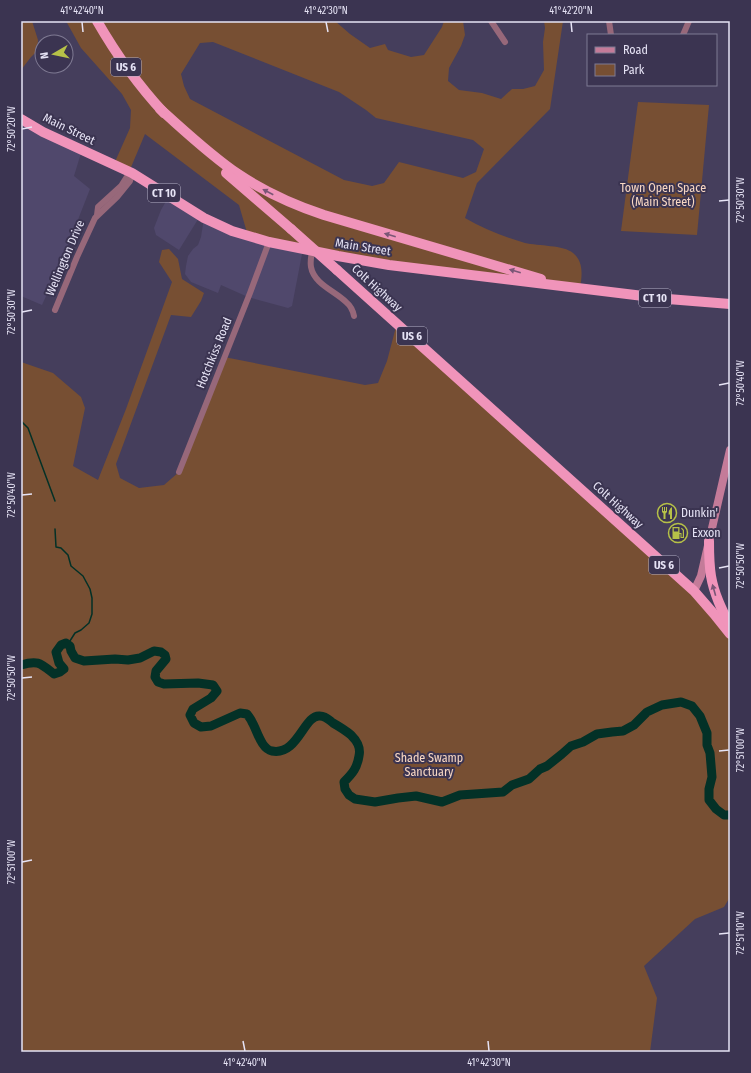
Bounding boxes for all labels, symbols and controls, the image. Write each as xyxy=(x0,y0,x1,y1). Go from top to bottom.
text: 41°42'40"N xyxy=(60,5,104,17)
text: 41°42'30"N xyxy=(304,5,348,17)
text: 41°42'20"N xyxy=(549,5,593,17)
north arrow xyxy=(34,34,74,74)
legend xyxy=(587,34,717,86)
text: Road xyxy=(623,43,648,57)
text: N xyxy=(38,51,52,60)
road number: US 6 xyxy=(111,58,141,76)
text: Park xyxy=(623,63,645,77)
text: 72°50'20"W xyxy=(6,106,18,152)
street label: Main Street xyxy=(41,110,97,148)
text: 72°50'30"W xyxy=(735,177,747,223)
park label: Town Open Space (Main Street) xyxy=(620,181,706,209)
road number: CT 10 xyxy=(148,184,180,202)
one-way arrow xyxy=(262,188,274,195)
street label: Wellington Drive xyxy=(43,218,87,298)
one-way arrow xyxy=(384,232,396,238)
street label: Main Street xyxy=(334,236,392,258)
street label: Colt Highway xyxy=(349,262,406,315)
one-way arrow xyxy=(509,268,521,274)
text: 72°50'30"W xyxy=(6,289,18,335)
road number: CT 10 xyxy=(639,289,671,307)
street label: Hotchkiss Road xyxy=(193,315,235,391)
road number: US 6 xyxy=(397,327,427,345)
text: 72°50'40"W xyxy=(735,360,747,406)
text: 72°50'40"W xyxy=(6,472,18,518)
street label: Colt Highway xyxy=(590,479,647,532)
restaurant icon: Dunkin' xyxy=(656,502,678,524)
place label: Dunkin' xyxy=(681,506,718,520)
fuel station icon: Exxon xyxy=(667,522,689,544)
place label: Exxon xyxy=(692,526,721,540)
text: 72°50'50"W xyxy=(735,543,747,589)
road number: US 6 xyxy=(649,556,679,574)
one-way arrow xyxy=(711,584,717,596)
text: 72°50'50"W xyxy=(6,655,18,701)
text: 72°51'00"W xyxy=(735,727,747,772)
park label: Shade Swamp Sanctuary xyxy=(395,751,463,779)
text: 72°51'00"W xyxy=(6,839,18,884)
text: 72°51'10"W xyxy=(735,911,747,955)
text: 41°42'40"N xyxy=(223,1057,267,1069)
text: 41°42'30"N xyxy=(467,1057,511,1069)

